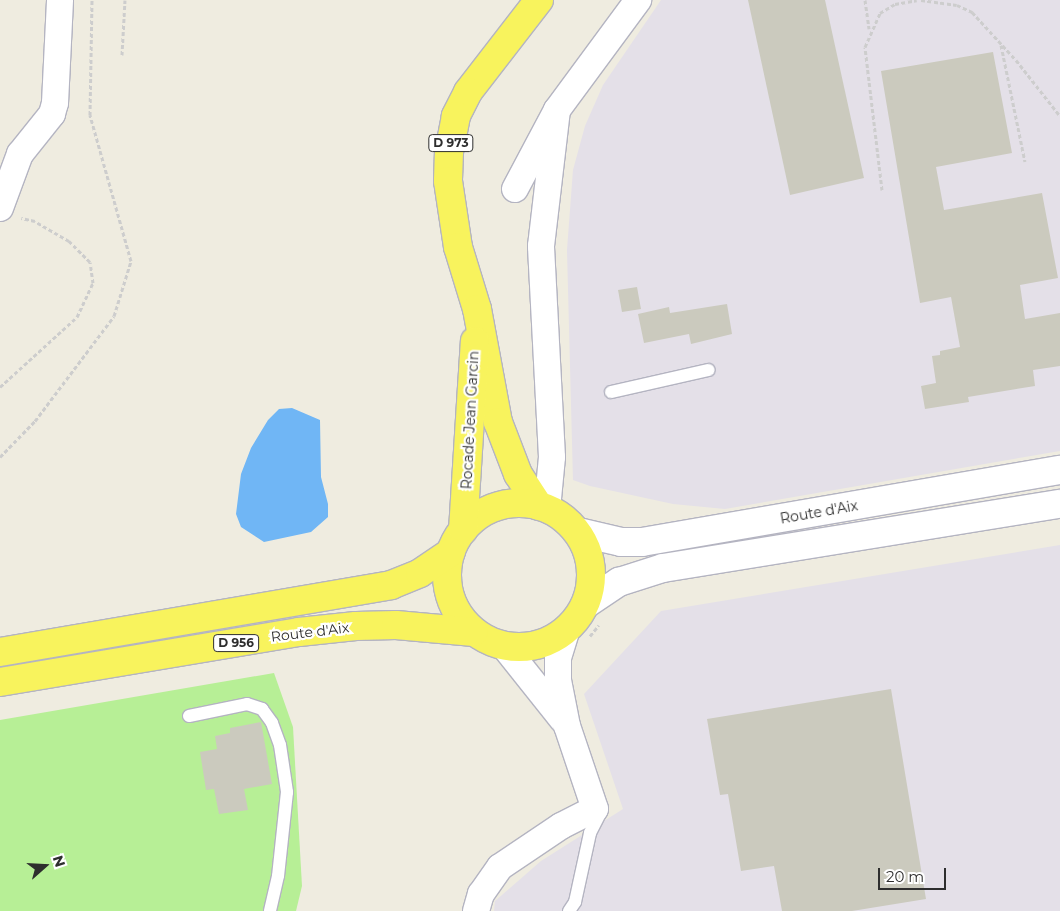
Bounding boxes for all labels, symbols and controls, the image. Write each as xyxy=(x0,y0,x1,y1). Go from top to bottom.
road number: D 973 xyxy=(427,134,475,152)
street label: Rocade Jean Garcin xyxy=(458,350,482,490)
street label: Route d'Aix xyxy=(779,497,859,527)
street label: Route d'Aix xyxy=(270,619,350,645)
road number: D 956 xyxy=(212,634,260,652)
north arrow xyxy=(20,841,70,891)
text: N xyxy=(49,853,70,869)
scale bar xyxy=(880,858,948,890)
text: 20 m xyxy=(886,867,924,886)

